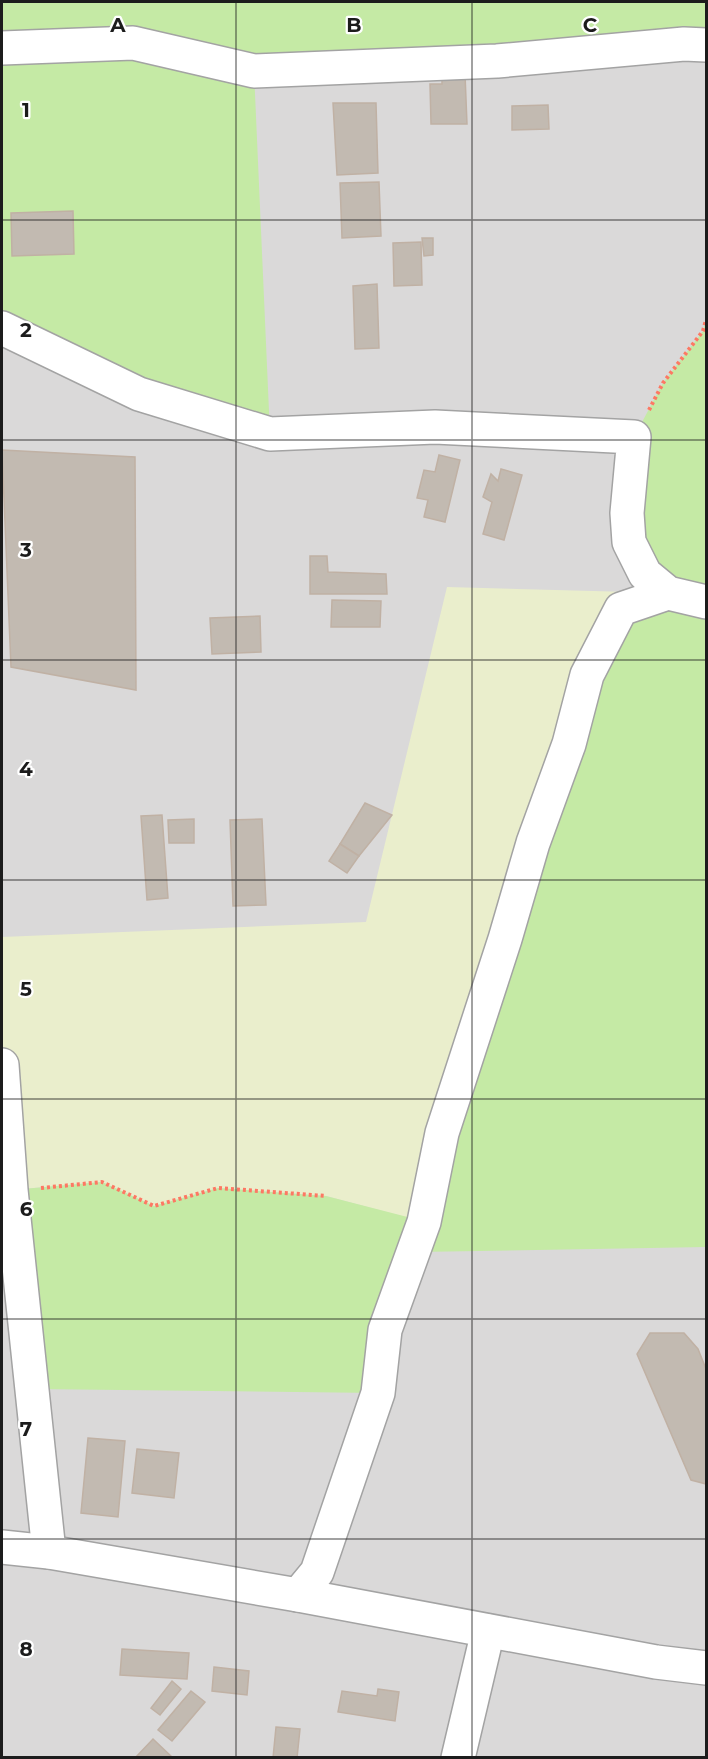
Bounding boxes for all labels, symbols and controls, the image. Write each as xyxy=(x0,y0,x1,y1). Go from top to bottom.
text: A xyxy=(109,13,126,37)
text: B xyxy=(346,13,362,37)
text: C xyxy=(583,13,598,37)
text: 1 xyxy=(22,98,30,122)
text: 2 xyxy=(20,318,32,342)
text: 3 xyxy=(19,538,32,562)
text: 4 xyxy=(19,757,33,781)
text: 5 xyxy=(20,977,32,1001)
text: 6 xyxy=(20,1197,33,1221)
text: 7 xyxy=(20,1417,32,1441)
text: 8 xyxy=(19,1637,33,1661)

